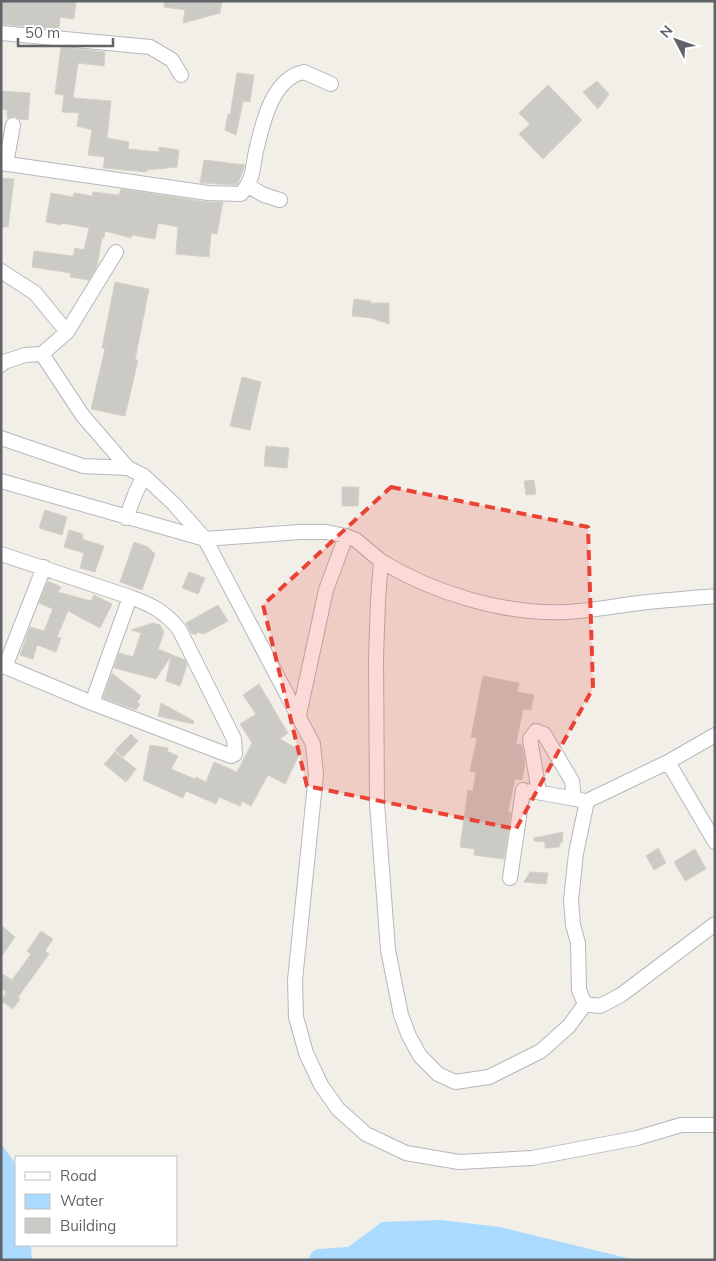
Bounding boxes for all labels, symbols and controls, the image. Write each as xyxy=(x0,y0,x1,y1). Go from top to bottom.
scale bar xyxy=(18,15,112,47)
north arrow xyxy=(651,15,701,65)
text: N xyxy=(656,22,676,41)
text: 50 m xyxy=(25,23,60,42)
legend xyxy=(15,1156,178,1246)
text: Road xyxy=(60,1166,97,1185)
text: Water xyxy=(60,1191,104,1210)
text: Building xyxy=(60,1216,116,1235)

